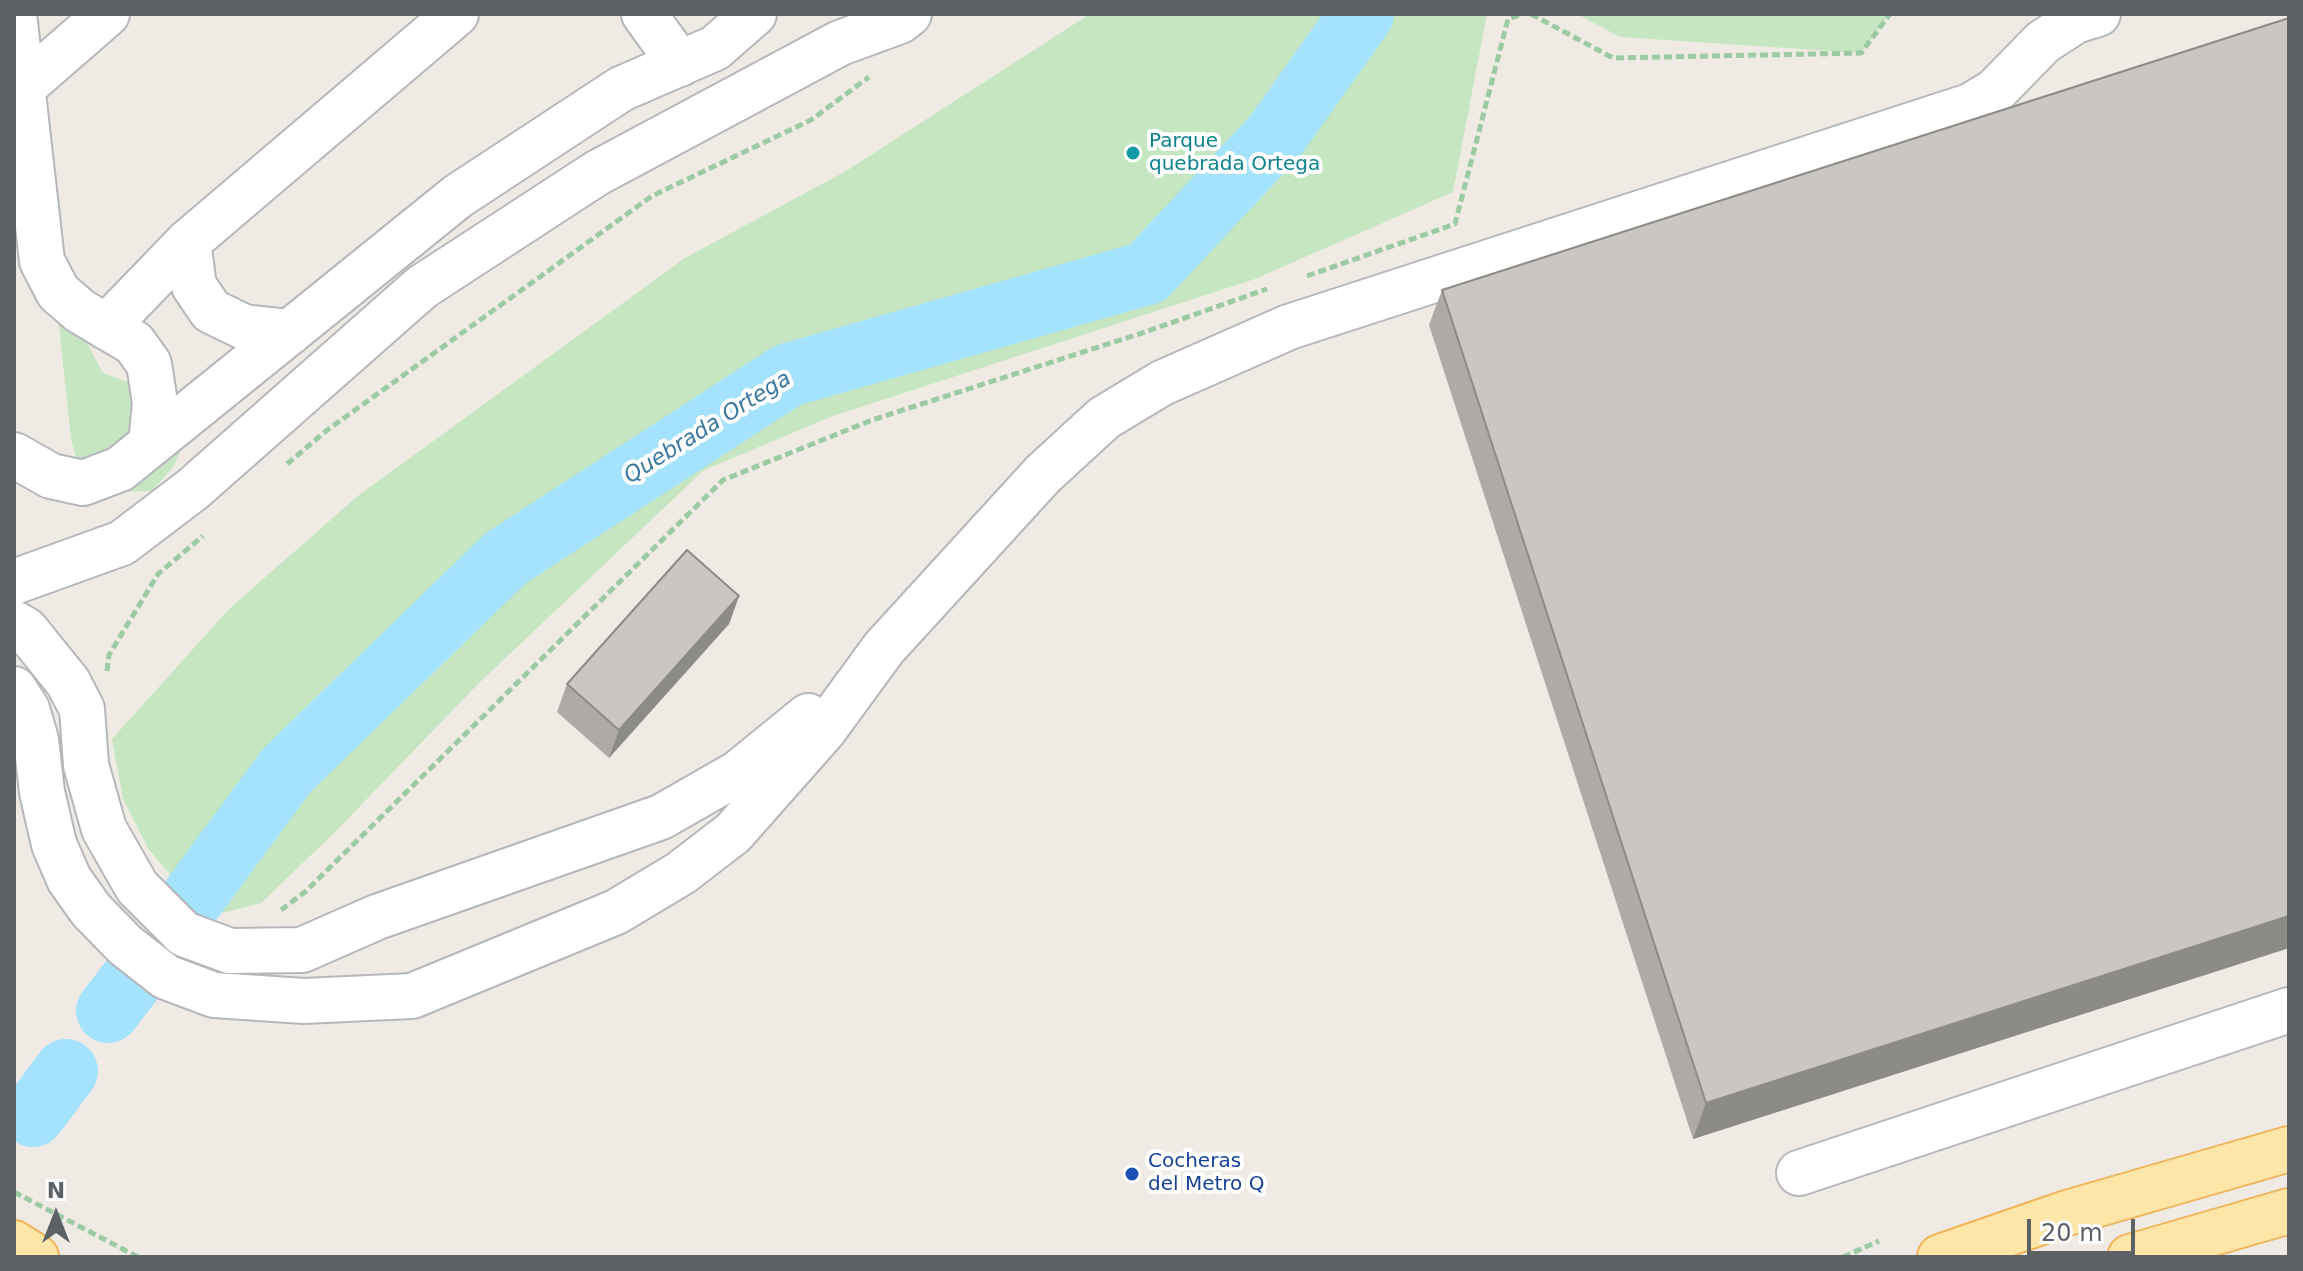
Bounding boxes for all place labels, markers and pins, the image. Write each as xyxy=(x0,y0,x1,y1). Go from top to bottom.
place label: Parque quebrada Ortega xyxy=(1149,130,1320,177)
marker: Parque quebrada Ortega xyxy=(1124,144,1142,162)
place label: Cocheras del Metro Q xyxy=(1148,1150,1264,1197)
marker: Cocheras del Metro Q xyxy=(1123,1165,1141,1183)

